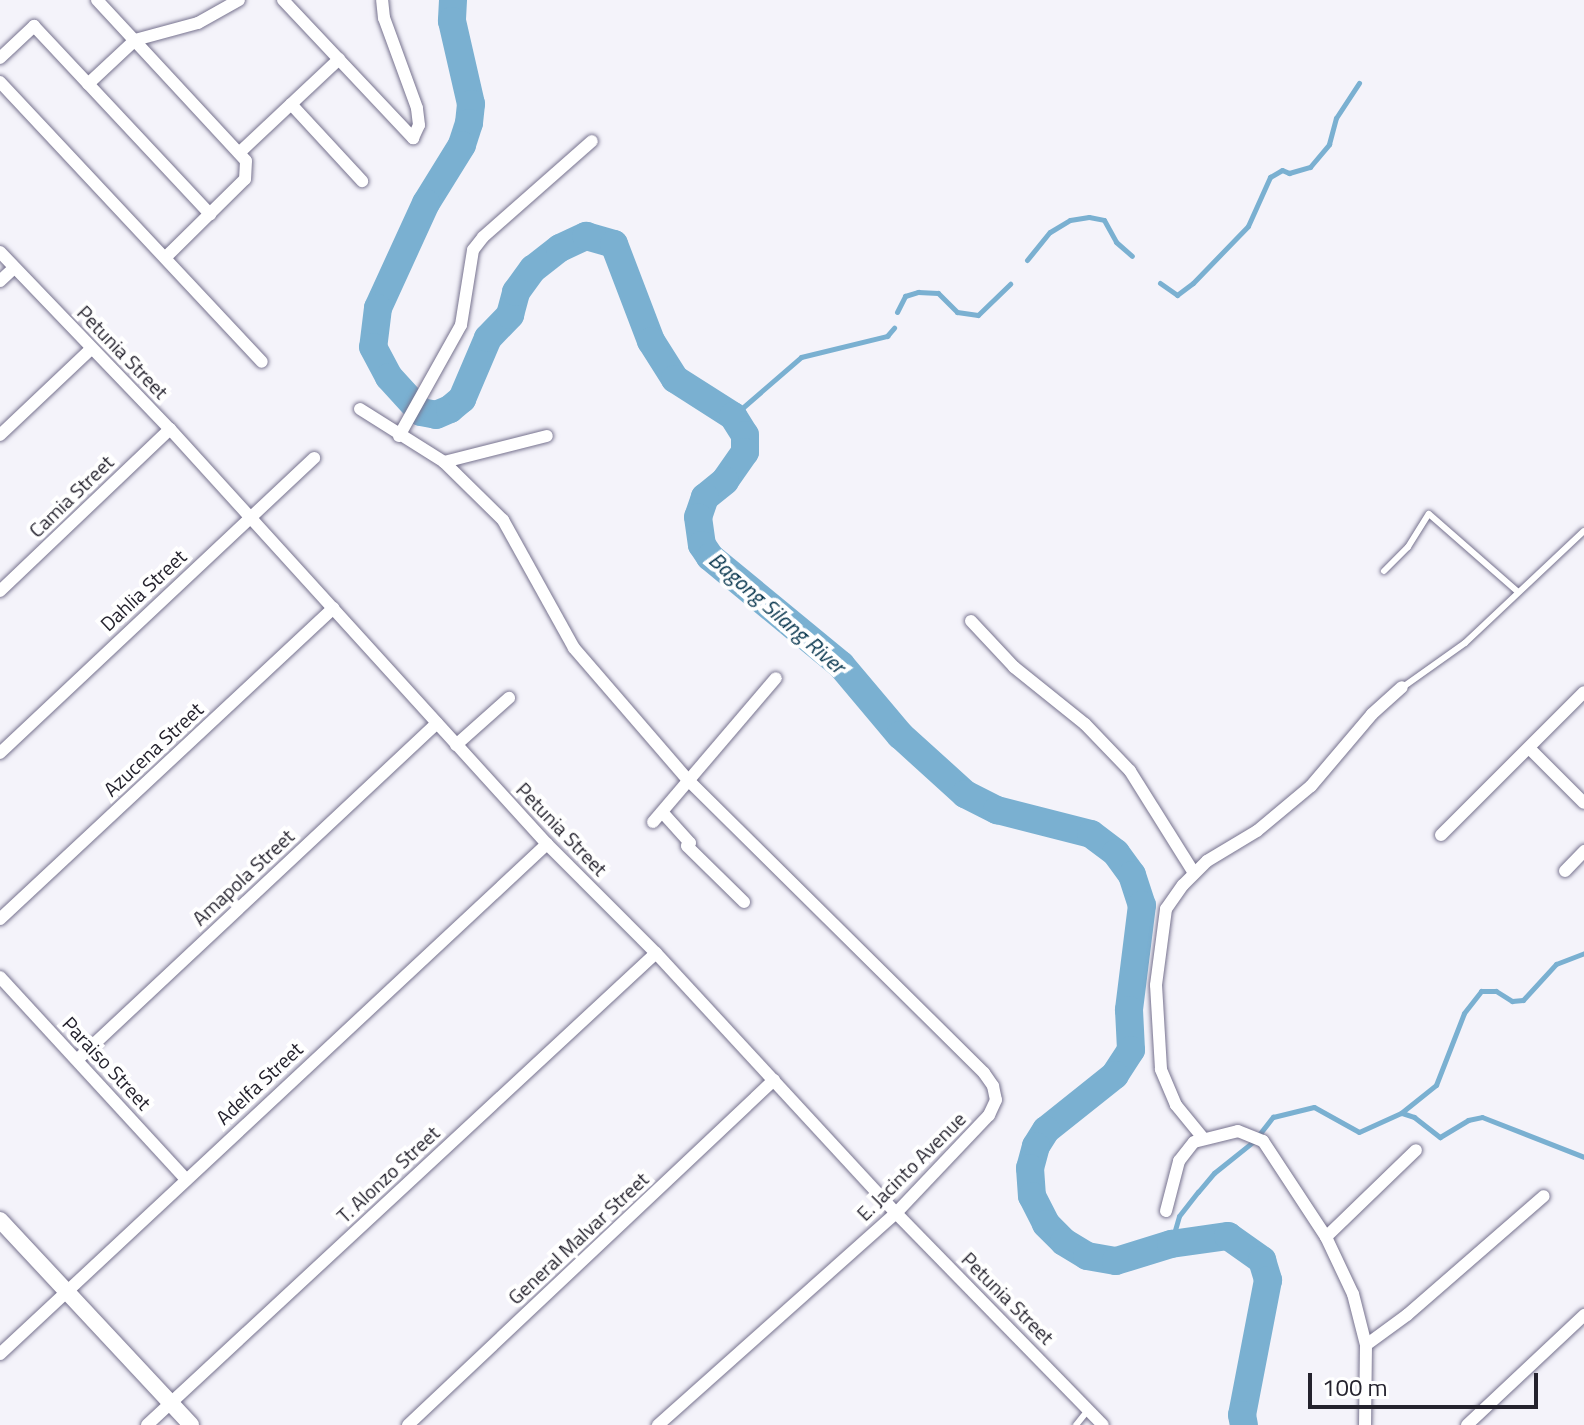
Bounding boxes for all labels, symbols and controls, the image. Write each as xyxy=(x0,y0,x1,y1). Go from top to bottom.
street label: Petunia Street xyxy=(72,300,174,404)
street label: Camia Street xyxy=(24,450,118,542)
street label: Dahlia Street xyxy=(95,544,191,636)
water label: Bagong Silang River xyxy=(703,547,851,679)
street label: Azucena Street xyxy=(98,697,208,801)
street label: Petunia Street xyxy=(511,777,613,881)
street label: Amapola Street xyxy=(187,824,299,930)
street label: Paraiso Street xyxy=(58,1011,156,1115)
street label: Adelfa Street xyxy=(211,1037,307,1129)
street label: E. Jacinto Avenue xyxy=(852,1107,970,1225)
street label: T. Alonzo Street xyxy=(332,1120,444,1228)
street label: General Malvar Street xyxy=(503,1167,653,1309)
street label: Petunia Street xyxy=(957,1247,1059,1349)
scale bar xyxy=(1312,1357,1542,1407)
text: 100 m xyxy=(1322,1369,1388,1405)

